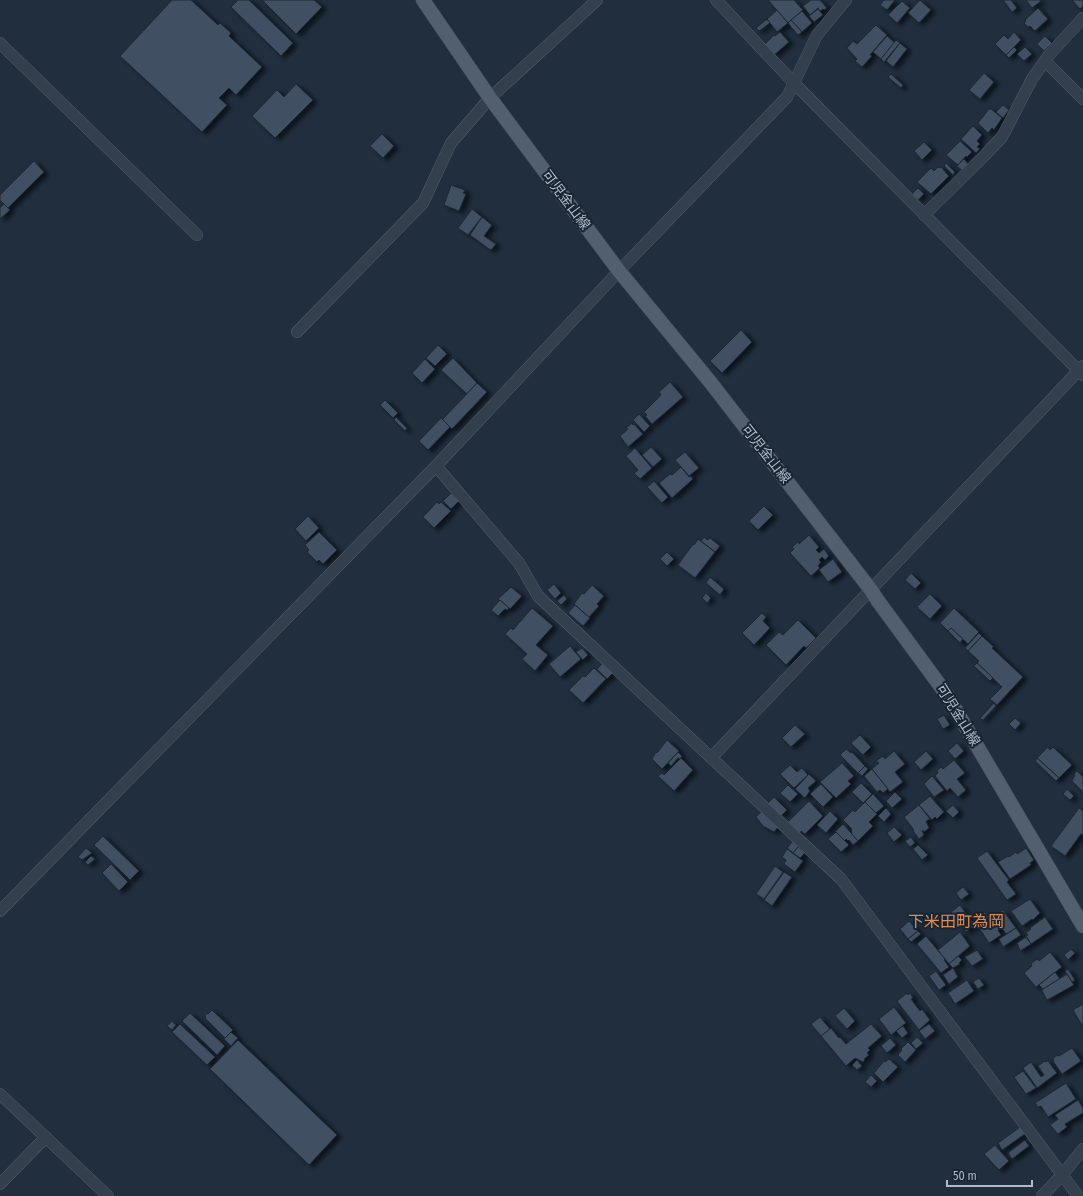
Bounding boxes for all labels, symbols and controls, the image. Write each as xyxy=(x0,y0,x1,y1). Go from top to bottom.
street label: 可児金山線 xyxy=(538,167,594,233)
street label: 可児金山線 xyxy=(738,421,794,487)
street label: 可児金山線 xyxy=(932,681,984,749)
district label: 下米田町為岡 xyxy=(908,912,1004,931)
scale bar xyxy=(947,1162,1032,1188)
text: 50 m xyxy=(953,1169,977,1183)

